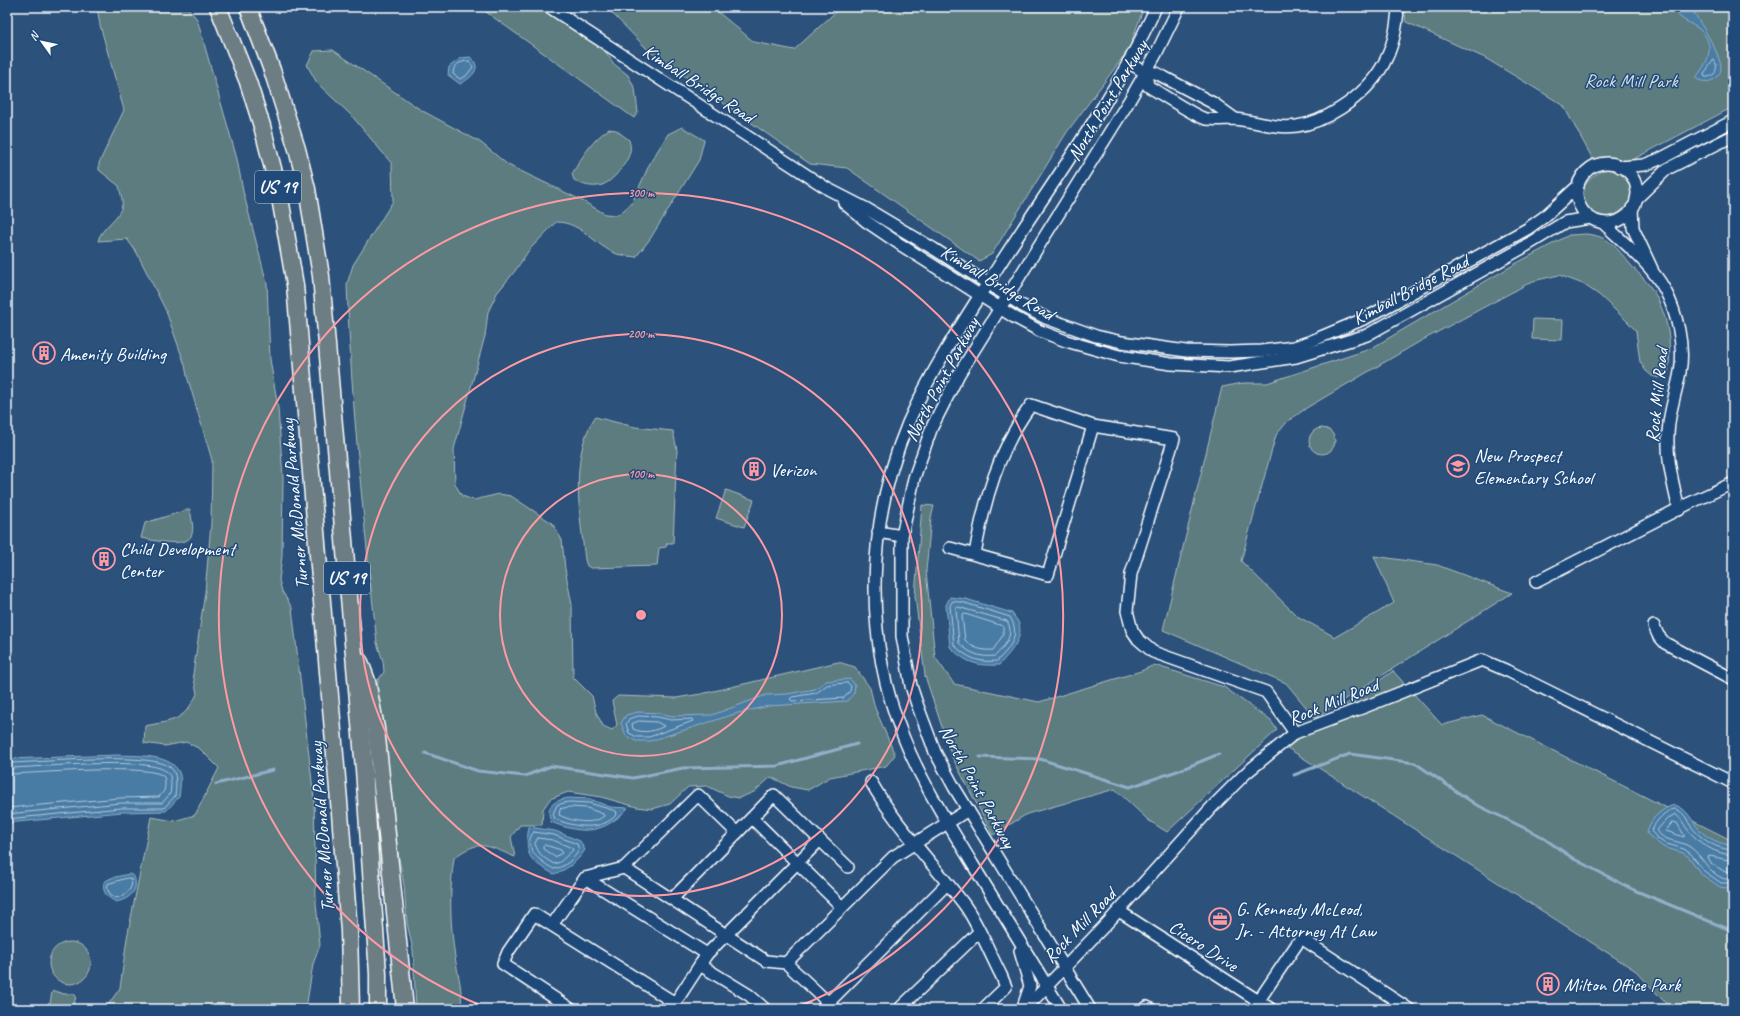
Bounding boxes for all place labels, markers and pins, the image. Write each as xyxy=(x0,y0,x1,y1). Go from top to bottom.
building icon: Amenity Building xyxy=(31,340,57,366)
place label: Amenity Building xyxy=(60,342,167,366)
place label: New Prospect Elementary School xyxy=(1474,444,1596,490)
school or university icon: New Prospect Elementary School xyxy=(1445,453,1471,479)
building icon: Verizon xyxy=(741,456,767,482)
place label: Verizon xyxy=(770,458,818,482)
place label: Child Development Center xyxy=(120,537,238,583)
building icon: Child Development Center xyxy=(91,546,117,572)
centre of rings xyxy=(634,608,648,622)
place label: G. Kennedy McLeod, Jr. - Attorney At Law xyxy=(1235,897,1378,943)
office icon: G. Kennedy McLeod, Jr. - Attorney At Law xyxy=(1207,906,1233,932)
building icon: Milton Office Park xyxy=(1535,971,1561,997)
place label: Milton Office Park xyxy=(1564,973,1682,997)

